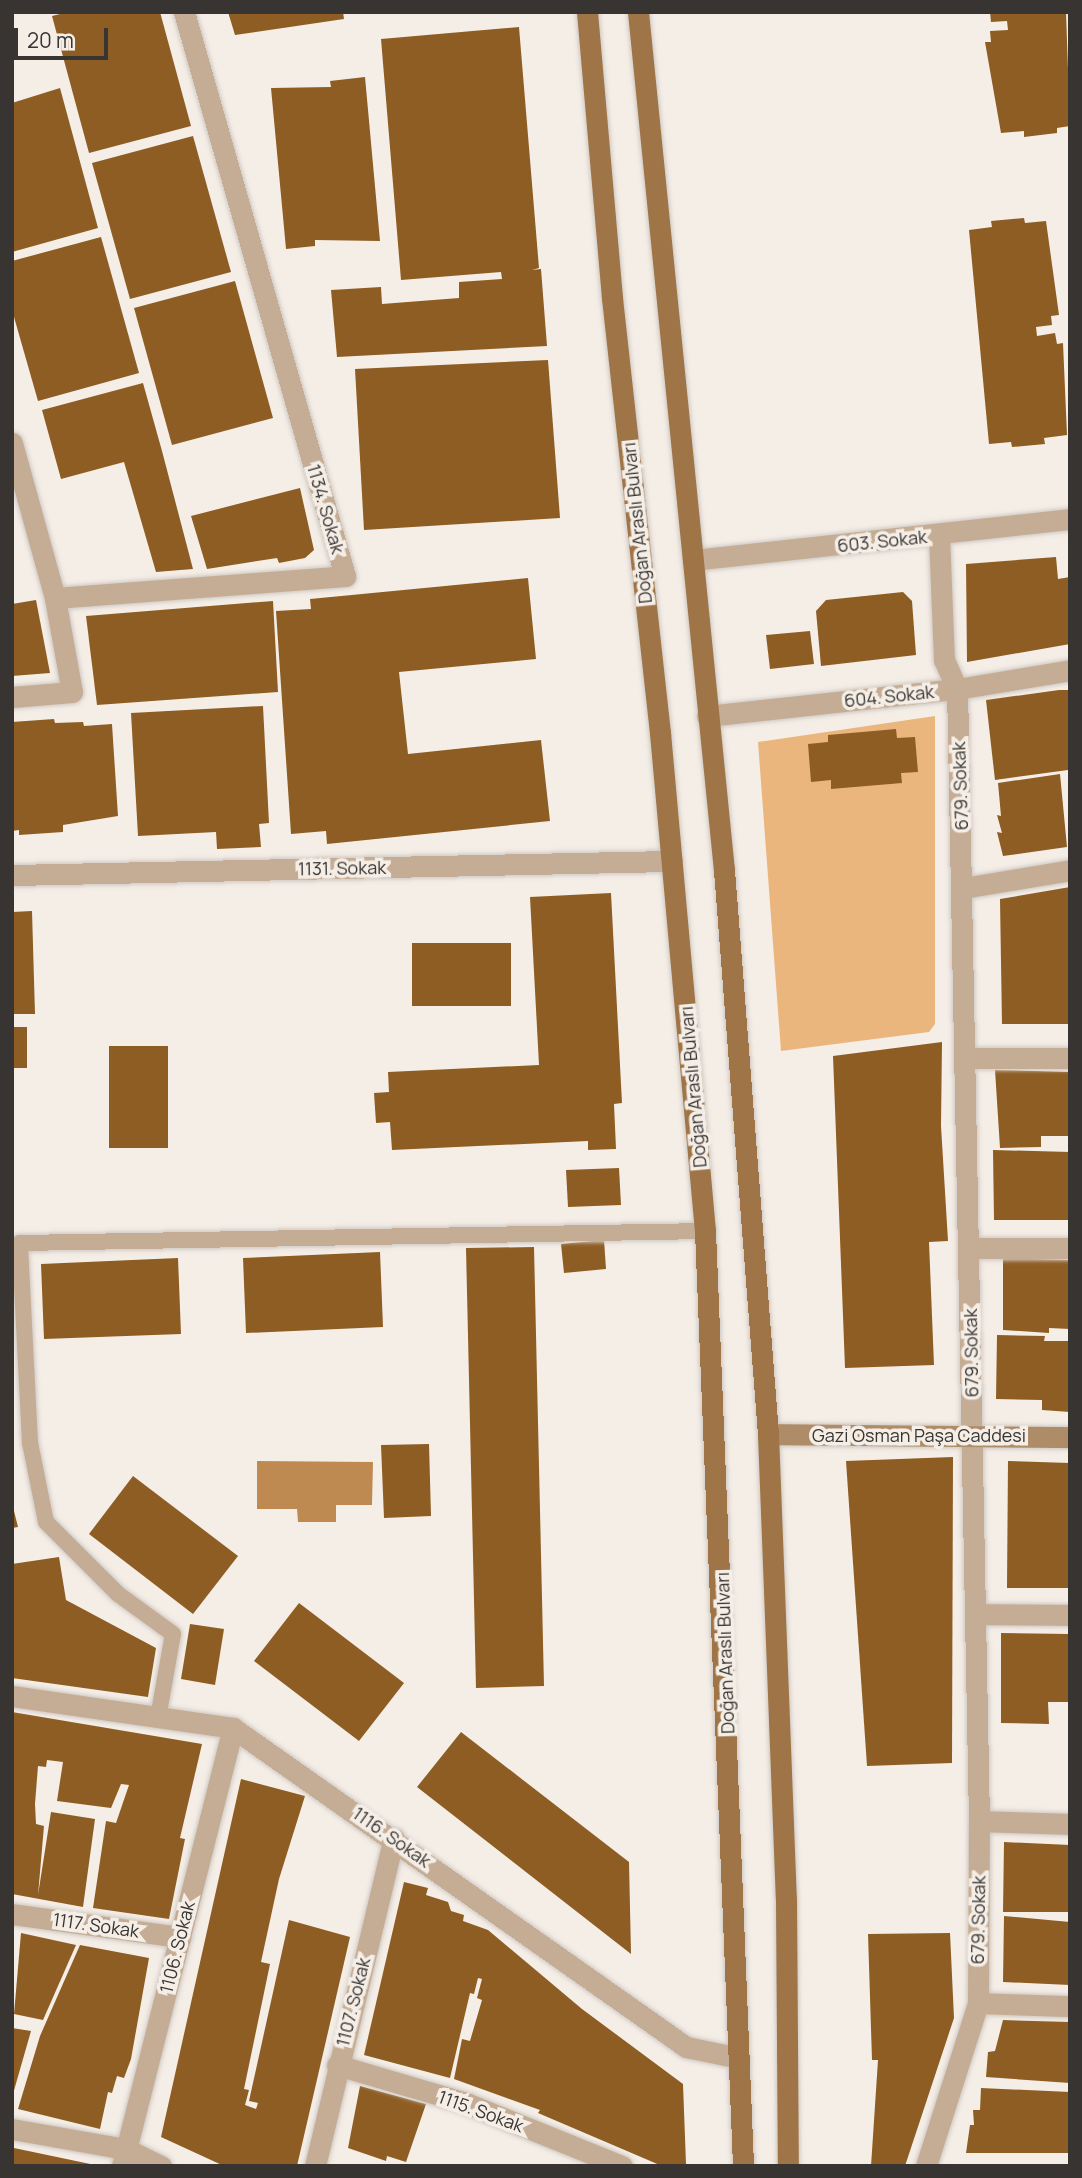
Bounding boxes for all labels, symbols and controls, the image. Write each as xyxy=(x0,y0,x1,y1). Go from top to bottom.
scale bar xyxy=(18,14,112,58)
text: 20 m xyxy=(27,26,74,54)
street label: Doğan Araslı Bulvarı xyxy=(618,441,656,605)
street label: 1134. Sokak xyxy=(303,462,349,556)
street label: 603. Sokak xyxy=(836,526,928,556)
street label: 604. Sokak xyxy=(843,681,935,711)
street label: 679. Sokak xyxy=(948,741,972,831)
street label: 1131. Sokak xyxy=(298,856,386,880)
street label: Doğan Araslı Bulvarı xyxy=(675,1005,711,1169)
street label: 679. Sokak xyxy=(959,1308,983,1398)
street label: Gazi Osman Paşa Caddesi xyxy=(812,1424,1026,1446)
street label: Doğan Araslı Bulvarı xyxy=(711,1572,739,1734)
street label: 1116. Sokak xyxy=(349,1802,435,1872)
street label: 679. Sokak xyxy=(966,1875,990,1965)
street label: 1106. Sokak xyxy=(155,1899,199,1995)
street label: 1117. Sokak xyxy=(52,1908,140,1942)
street label: 1107. Sokak xyxy=(332,1955,374,2049)
street label: 1115. Sokak xyxy=(435,2086,527,2136)

